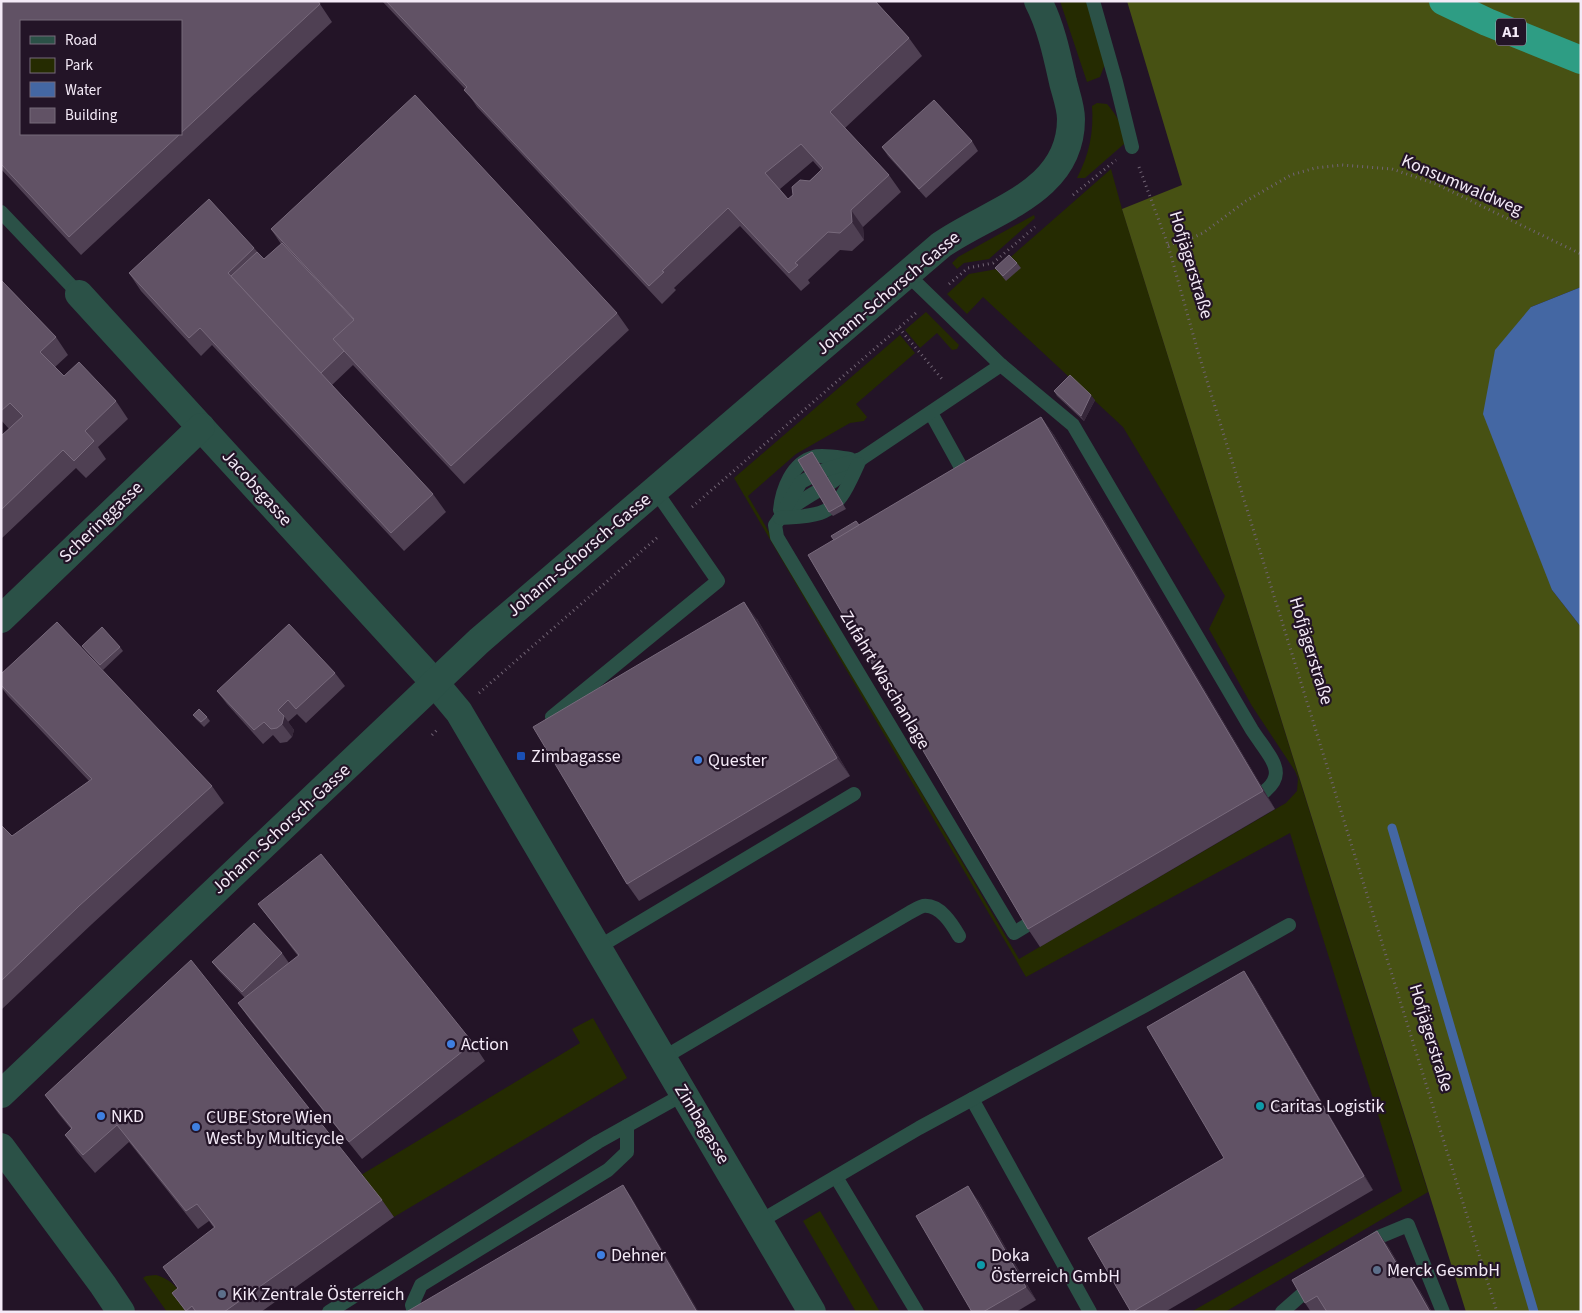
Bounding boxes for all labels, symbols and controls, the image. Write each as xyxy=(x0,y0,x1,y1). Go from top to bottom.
road number: A1 xyxy=(1496,18,1526,46)
legend xyxy=(20,20,182,135)
text: Road xyxy=(65,30,97,51)
text: Park xyxy=(65,55,94,76)
text: Water xyxy=(65,80,102,101)
text: Building xyxy=(65,105,118,126)
street label: Konsumwaldweg xyxy=(1398,148,1526,222)
street label: Hofjägerstraße xyxy=(1163,208,1219,322)
street label: Johann-Schorsch-Gasse xyxy=(811,225,965,361)
street label: Jacobsgasse xyxy=(216,444,298,532)
street label: Scheringgasse xyxy=(53,475,149,569)
street label: Johann-Schorsch-Gasse xyxy=(502,487,656,623)
street label: Hofjägerstraße xyxy=(1283,594,1339,708)
street label: Zufahrt Waschanlage xyxy=(834,606,936,754)
place label: Zimbagasse xyxy=(531,744,621,769)
place label: Quester xyxy=(708,748,768,773)
marker: Zimbagasse xyxy=(515,750,527,762)
marker: Quester xyxy=(692,754,704,766)
street label: Johann-Schorsch-Gasse xyxy=(206,758,356,900)
street label: Hofjägerstraße xyxy=(1403,981,1459,1095)
place label: Action xyxy=(461,1032,509,1057)
marker: Action xyxy=(445,1038,457,1050)
street label: Zimbagasse xyxy=(668,1079,736,1169)
place label: Caritas Logistik xyxy=(1270,1094,1384,1119)
marker: Caritas Logistik xyxy=(1254,1100,1266,1112)
place label: NKD xyxy=(111,1104,144,1129)
place label: CUBE Store Wien West by Multicycle xyxy=(206,1105,344,1151)
marker: NKD xyxy=(95,1110,107,1122)
marker: CUBE Store Wien West by Multicycle xyxy=(190,1121,202,1133)
place label: Dehner xyxy=(611,1243,667,1268)
place label: Doka Österreich GmbH xyxy=(991,1243,1120,1289)
marker: Dehner xyxy=(595,1249,607,1261)
place label: Merck GesmbH xyxy=(1387,1258,1500,1283)
marker: Doka Österreich GmbH xyxy=(975,1259,987,1271)
marker: Merck GesmbH xyxy=(1371,1264,1383,1276)
place label: KiK Zentrale Österreich xyxy=(232,1282,405,1307)
marker: KiK Zentrale Österreich xyxy=(216,1288,228,1300)

